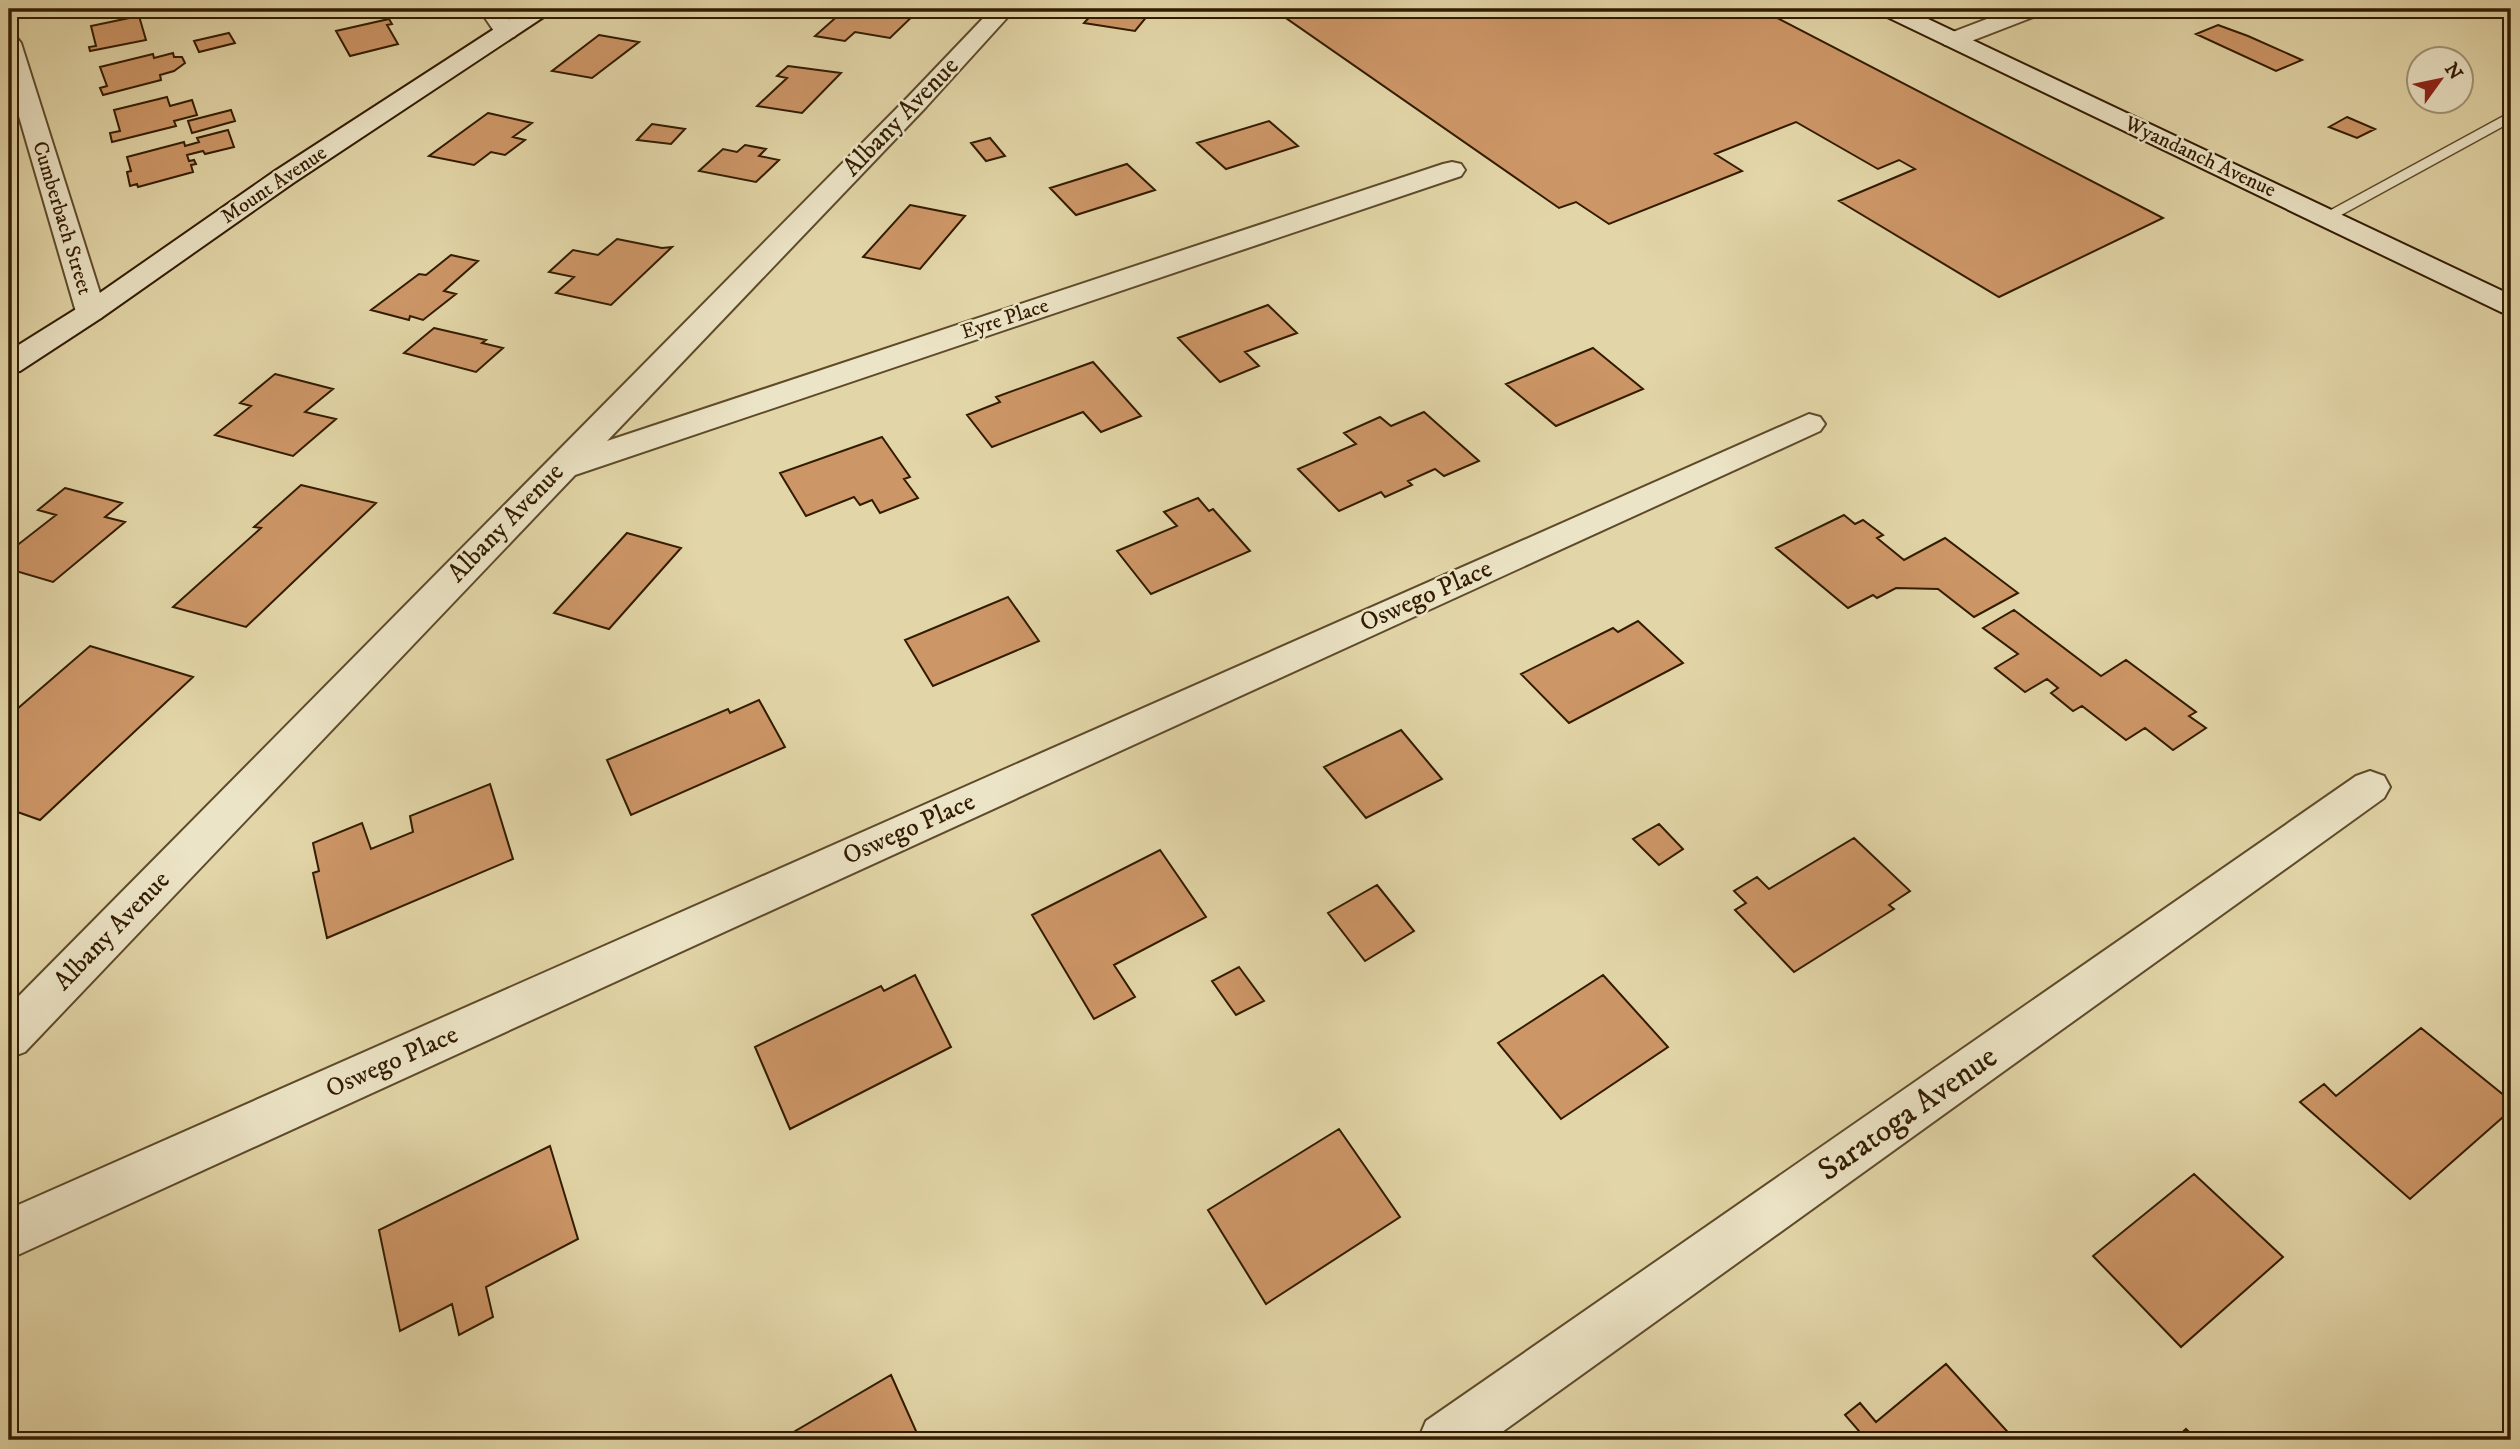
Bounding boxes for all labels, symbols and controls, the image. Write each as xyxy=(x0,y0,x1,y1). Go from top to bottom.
north arrow xyxy=(2404,46,2474,116)
street label: Albany Avenue xyxy=(836,50,966,184)
text: N xyxy=(2439,59,2467,85)
street label: Wyandanch Avenue xyxy=(2119,110,2280,204)
street label: Cumberbach Street xyxy=(26,138,98,298)
street label: Mount Avenue xyxy=(216,140,332,230)
street label: Eyre Place xyxy=(958,293,1052,345)
street label: Albany Avenue xyxy=(441,456,571,590)
street label: Oswego Place xyxy=(1355,552,1497,640)
street label: Oswego Place xyxy=(838,785,980,873)
street label: Albany Avenue xyxy=(47,864,177,998)
street label: Oswego Place xyxy=(321,1018,463,1106)
street label: Saratoga Avenue xyxy=(1811,1037,2005,1191)

